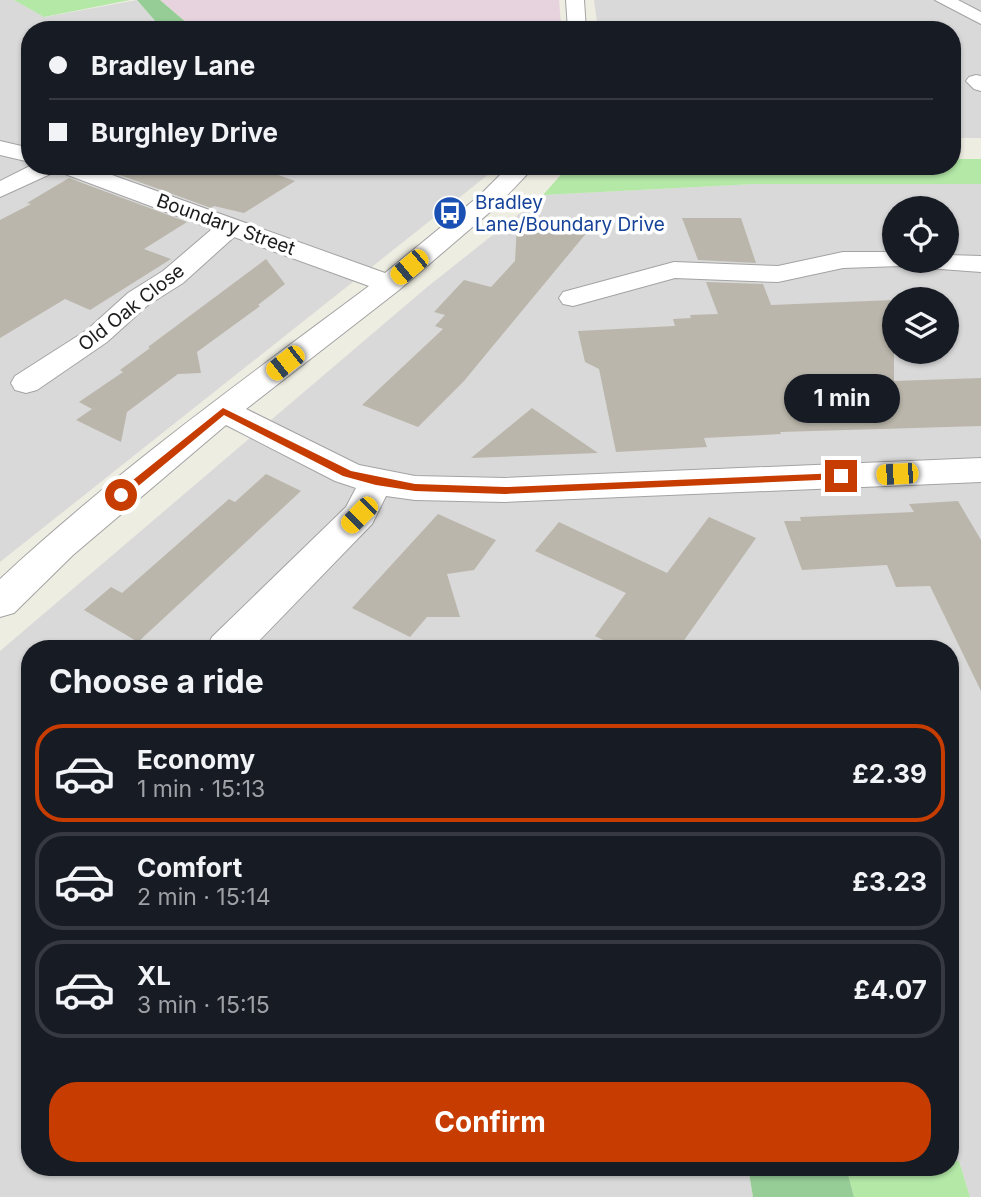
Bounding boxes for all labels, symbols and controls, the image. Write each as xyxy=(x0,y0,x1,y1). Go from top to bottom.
text: Bradley Lane xyxy=(91,50,255,81)
text: Burghley Drive xyxy=(91,117,278,148)
street label: Boundary Street xyxy=(153,189,298,260)
place label: Bradley Lane/Boundary Drive xyxy=(475,191,665,236)
bus stop icon: Bradley Lane/Boundary Drive xyxy=(431,194,469,232)
map controls xyxy=(882,196,959,364)
button: locate xyxy=(882,196,959,273)
car xyxy=(387,245,432,289)
street label: Old Oak Close xyxy=(74,259,189,356)
button: layers xyxy=(882,287,959,364)
car xyxy=(262,342,309,384)
callout: 1 min xyxy=(783,374,899,424)
text: 1 min xyxy=(814,384,870,412)
route end xyxy=(825,460,857,492)
car xyxy=(876,462,919,486)
route start xyxy=(105,479,137,511)
car xyxy=(337,493,382,537)
text: Choose a ride xyxy=(49,662,264,701)
icon: car xyxy=(53,742,116,805)
text: Economy xyxy=(137,744,255,775)
text: £2.39 xyxy=(852,758,927,789)
text: 1 min · 15:13 xyxy=(137,775,265,803)
icon: car xyxy=(53,850,116,913)
text: Comfort xyxy=(137,852,242,883)
text: £3.23 xyxy=(852,866,927,897)
text: 2 min · 15:14 xyxy=(137,883,271,911)
icon: car xyxy=(53,958,116,1021)
text: XL xyxy=(137,960,171,991)
text: £4.07 xyxy=(854,974,927,1005)
text: 3 min · 15:15 xyxy=(137,991,270,1019)
button: Confirm xyxy=(49,1082,931,1162)

